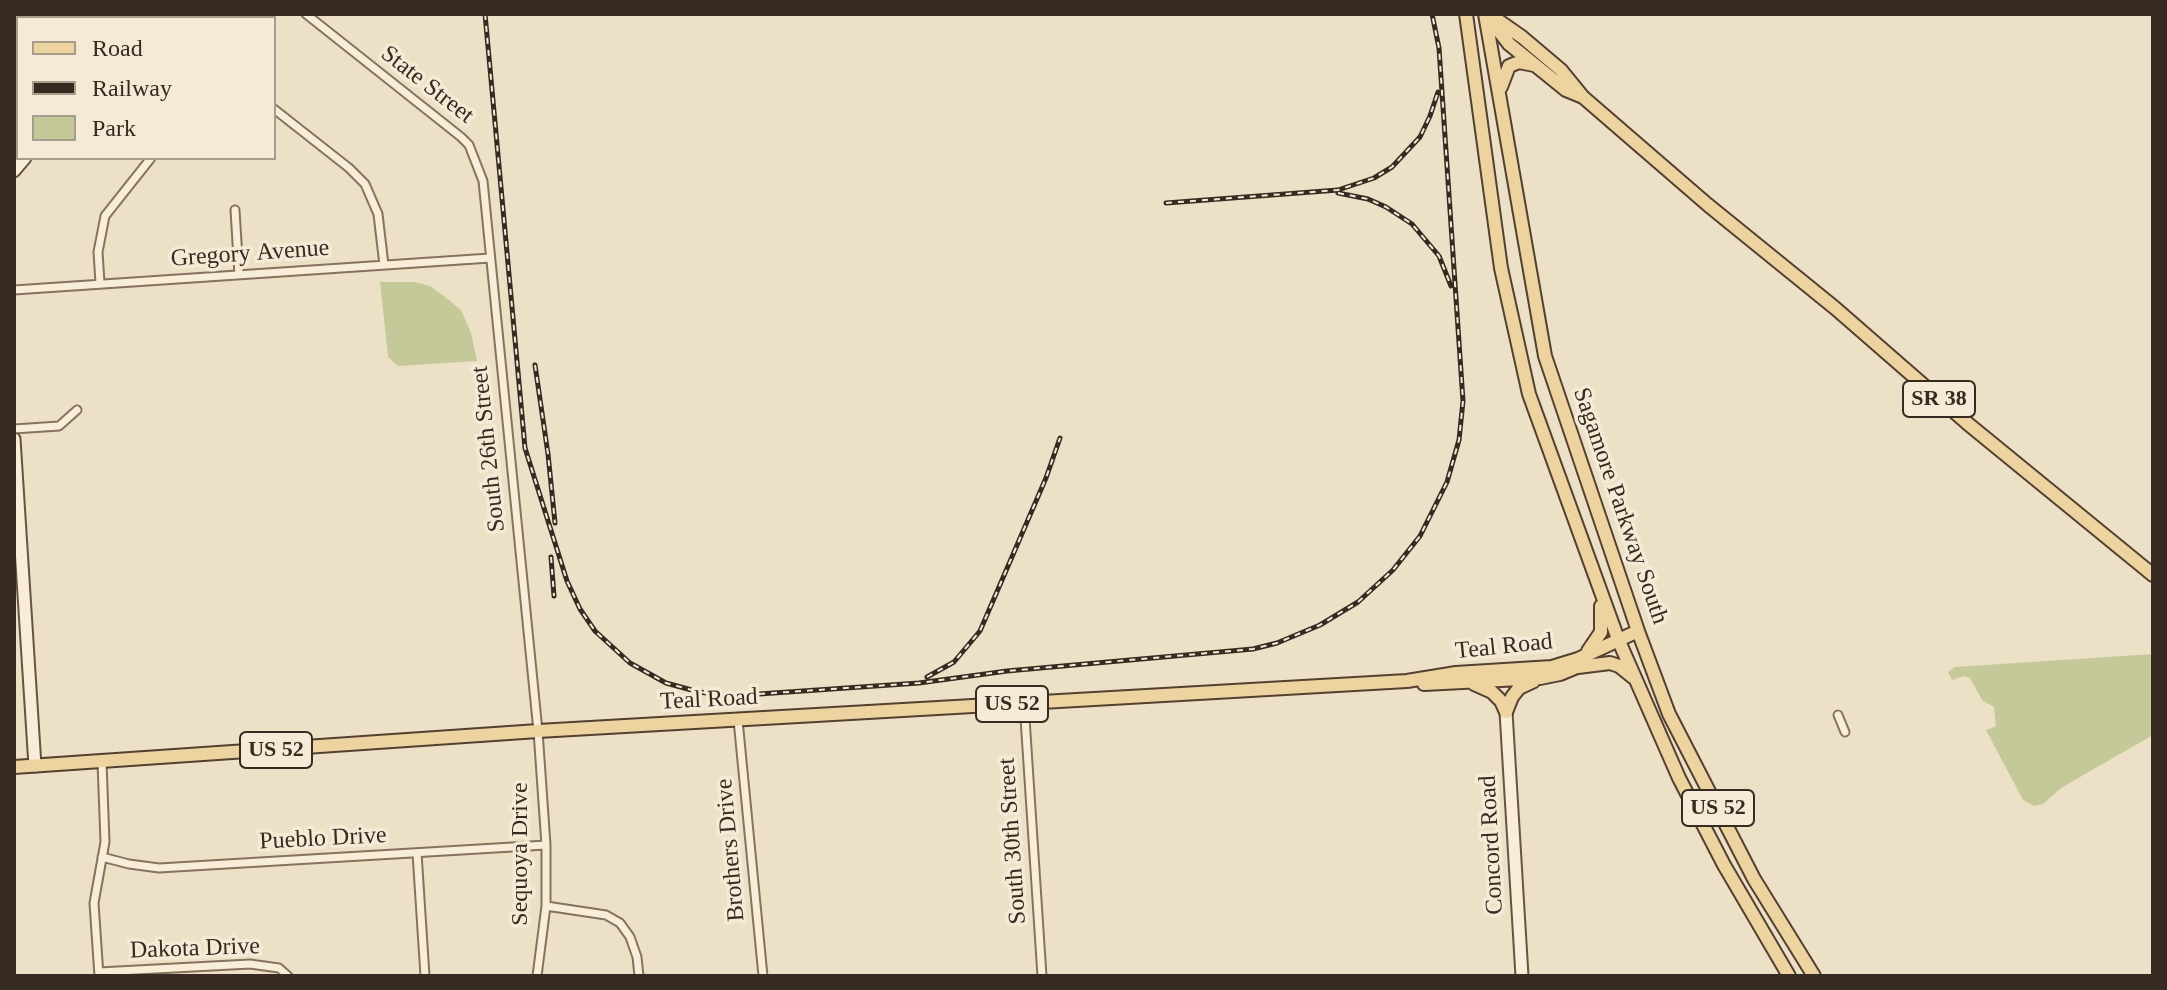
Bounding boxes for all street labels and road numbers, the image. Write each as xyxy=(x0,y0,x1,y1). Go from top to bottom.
street label: State Street xyxy=(375,40,479,130)
street label: Gregory Avenue xyxy=(170,234,330,274)
street label: South 26th Street xyxy=(466,365,512,533)
road number: SR 38 xyxy=(1903,381,1975,417)
street label: Sagamore Parkway South xyxy=(1566,384,1674,628)
street label: Teal Road xyxy=(1454,628,1554,666)
street label: Teal Road xyxy=(660,683,758,717)
road number: US 52 xyxy=(976,686,1048,722)
road number: US 52 xyxy=(240,732,312,768)
street label: South 30th Street xyxy=(993,757,1033,925)
street label: Concord Road xyxy=(1474,775,1510,915)
street label: Brothers Drive xyxy=(710,777,752,923)
street label: Sequoya Drive xyxy=(507,782,535,926)
road number: US 52 xyxy=(1682,790,1754,826)
street label: Pueblo Drive xyxy=(259,821,387,857)
street label: Dakota Drive xyxy=(130,932,260,966)

